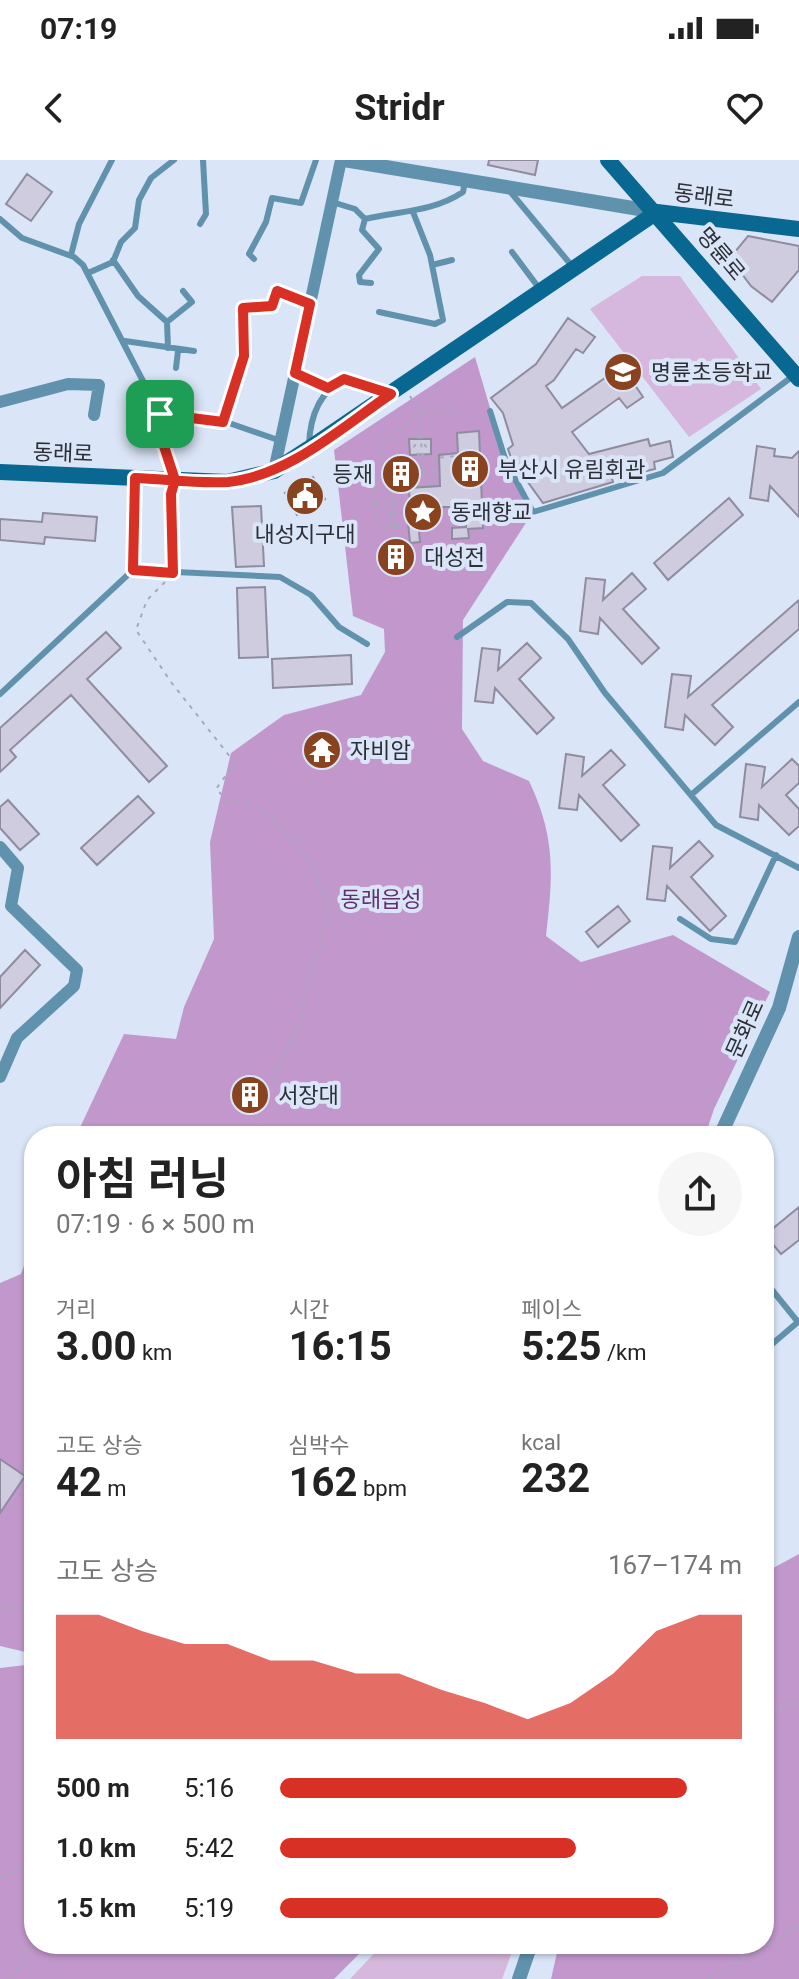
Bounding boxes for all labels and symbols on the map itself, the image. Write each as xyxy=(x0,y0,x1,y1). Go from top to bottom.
street label: 동래로 xyxy=(672,180,736,212)
street label: 명륜로 xyxy=(692,223,750,285)
school or university icon: 명륜초등학교 xyxy=(602,351,644,393)
place label: 명륜초등학교 xyxy=(651,360,772,385)
pin xyxy=(126,380,194,448)
street label: 동래로 xyxy=(32,439,94,467)
building icon: 부산시 유림회관 xyxy=(449,448,491,490)
building icon: 등재 xyxy=(380,453,422,495)
place label: 부산시 유림회관 xyxy=(498,457,645,482)
place label: 등재 xyxy=(333,462,373,487)
public building icon: 내성지구대 xyxy=(284,475,326,517)
place icon: 동래향교 xyxy=(402,491,444,533)
place label: 동래향교 xyxy=(451,500,532,525)
place label: 내성지구대 xyxy=(254,522,356,547)
building icon: 대성전 xyxy=(375,536,417,578)
place label: 대성전 xyxy=(424,545,485,570)
temple icon: 자비암 xyxy=(301,729,343,771)
place label: 자비암 xyxy=(350,738,411,763)
park label: 동래읍성 xyxy=(341,887,421,912)
street label: 문화로 xyxy=(721,996,769,1062)
building icon: 서장대 xyxy=(229,1074,271,1116)
place label: 서장대 xyxy=(278,1083,339,1108)

